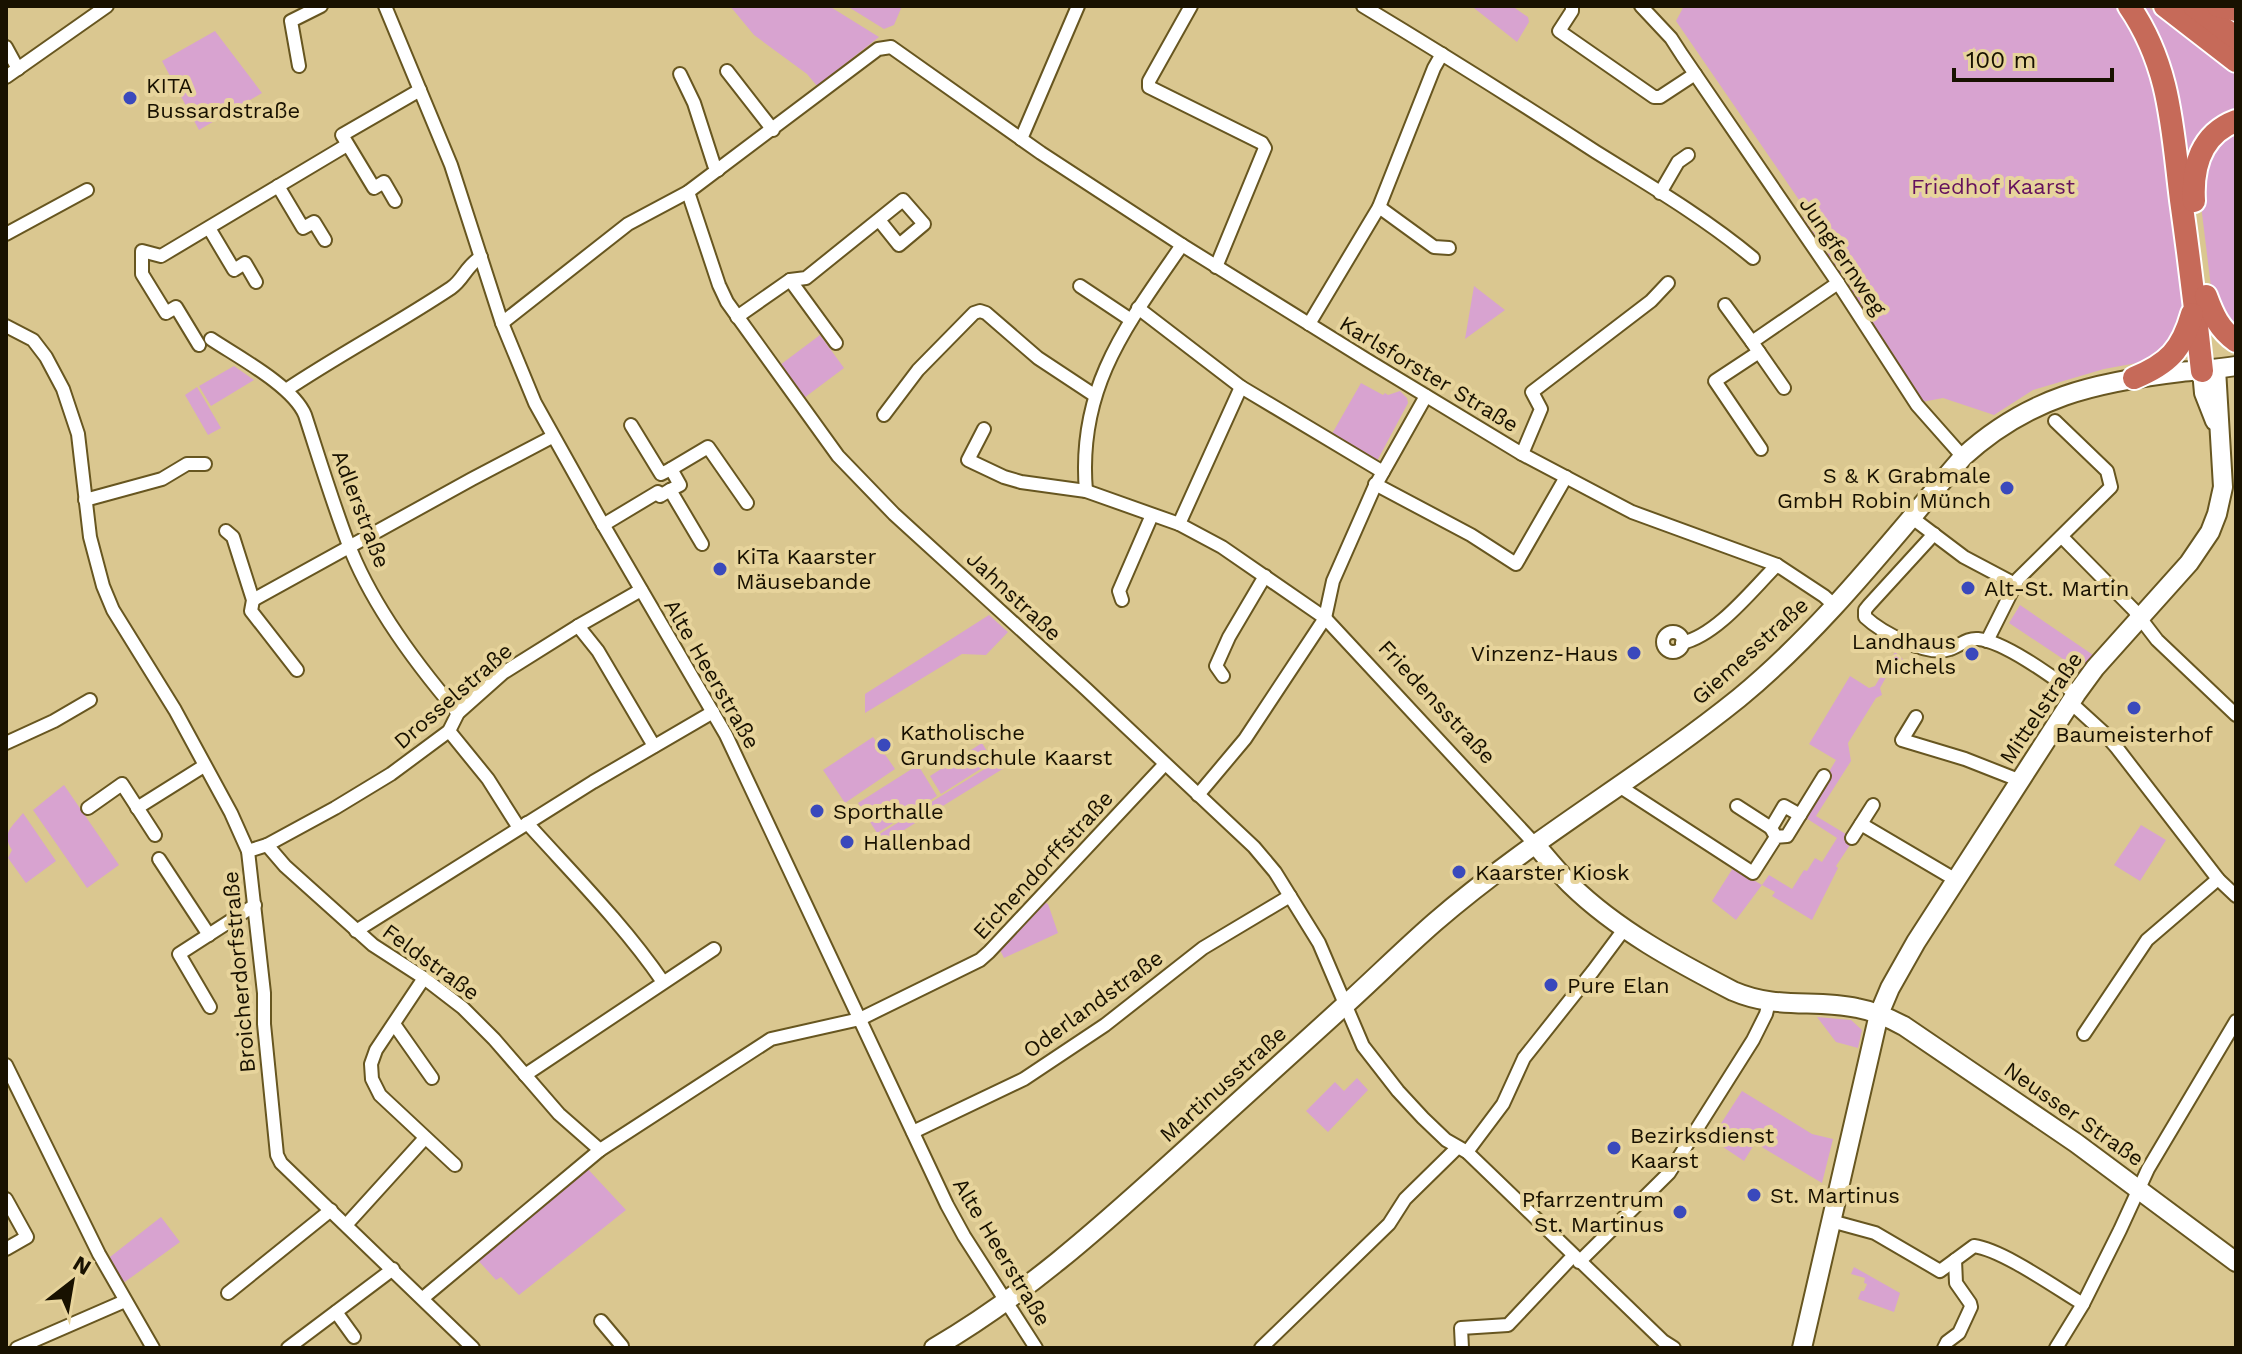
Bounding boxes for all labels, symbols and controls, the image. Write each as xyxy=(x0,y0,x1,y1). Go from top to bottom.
scale bar xyxy=(1954,32,2112,82)
text: 100 m xyxy=(1966,46,2036,74)
place label: KITA Bussardstraße xyxy=(146,73,300,123)
marker: KITA Bussardstraße xyxy=(121,89,139,107)
park label: Friedhof Kaarst xyxy=(1911,174,2075,199)
street label: Jungfernweg xyxy=(1794,192,1892,320)
street label: Karlsforster Straße xyxy=(1335,311,1523,437)
street label: Adlerstraße xyxy=(327,447,395,571)
place label: S & K Grabmale GmbH Robin Münch xyxy=(1777,463,1991,513)
marker: S & K Grabmale GmbH Robin Münch xyxy=(1998,479,2016,497)
place label: KiTa Kaarster Mäusebande xyxy=(736,544,876,594)
street label: Jahnstraße xyxy=(962,546,1066,646)
marker: KiTa Kaarster Mäusebande xyxy=(711,560,729,578)
place label: Alt-St. Martin xyxy=(1984,576,2129,601)
marker: Alt-St. Martin xyxy=(1959,579,1977,597)
street label: Giemesstraße xyxy=(1687,592,1813,710)
street label: Alte Heerstraße xyxy=(659,595,765,753)
place label: Landhaus Michels xyxy=(1852,629,1956,679)
street label: Friedensstraße xyxy=(1373,635,1501,769)
street label: Drosselstraße xyxy=(389,638,517,754)
place label: Vinzenz-Haus xyxy=(1471,641,1618,666)
marker: Vinzenz-Haus xyxy=(1625,644,1643,662)
marker: Landhaus Michels xyxy=(1963,645,1981,663)
street label: Mittelstraße xyxy=(1994,647,2088,769)
marker: Baumeisterhof xyxy=(2125,699,2143,717)
place label: Katholische Grundschule Kaarst xyxy=(900,720,1112,770)
place label: Baumeisterhof xyxy=(2055,722,2213,747)
marker: Katholische Grundschule Kaarst xyxy=(875,736,893,754)
street label: Eichendorffstraße xyxy=(968,786,1118,944)
place label: Sporthalle xyxy=(833,799,944,824)
marker: Sporthalle xyxy=(808,802,826,820)
place label: Hallenbad xyxy=(863,830,971,855)
marker: Hallenbad xyxy=(838,833,856,851)
place label: Kaarster Kiosk xyxy=(1475,860,1630,885)
marker: Kaarster Kiosk xyxy=(1450,863,1468,881)
street label: Broicherdorfstraße xyxy=(218,870,260,1074)
street label: Feldstraße xyxy=(378,918,484,1006)
street label: Oderlandstraße xyxy=(1018,945,1168,1063)
place label: Pure Elan xyxy=(1567,973,1670,998)
marker: Pure Elan xyxy=(1542,976,1560,994)
street label: Martinusstraße xyxy=(1155,1021,1291,1147)
street label: Neusser Straße xyxy=(1999,1056,2149,1172)
place label: Bezirksdienst Kaarst xyxy=(1630,1123,1774,1173)
marker: Bezirksdienst Kaarst xyxy=(1605,1139,1623,1157)
street label: Alte Heerstraße xyxy=(948,1173,1056,1331)
place label: St. Martinus xyxy=(1770,1183,1900,1208)
marker: St. Martinus xyxy=(1745,1186,1763,1204)
place label: Pfarrzentrum St. Martinus xyxy=(1522,1187,1664,1237)
marker: Pfarrzentrum St. Martinus xyxy=(1671,1203,1689,1221)
north arrow xyxy=(32,1242,112,1322)
text: N xyxy=(69,1250,95,1280)

